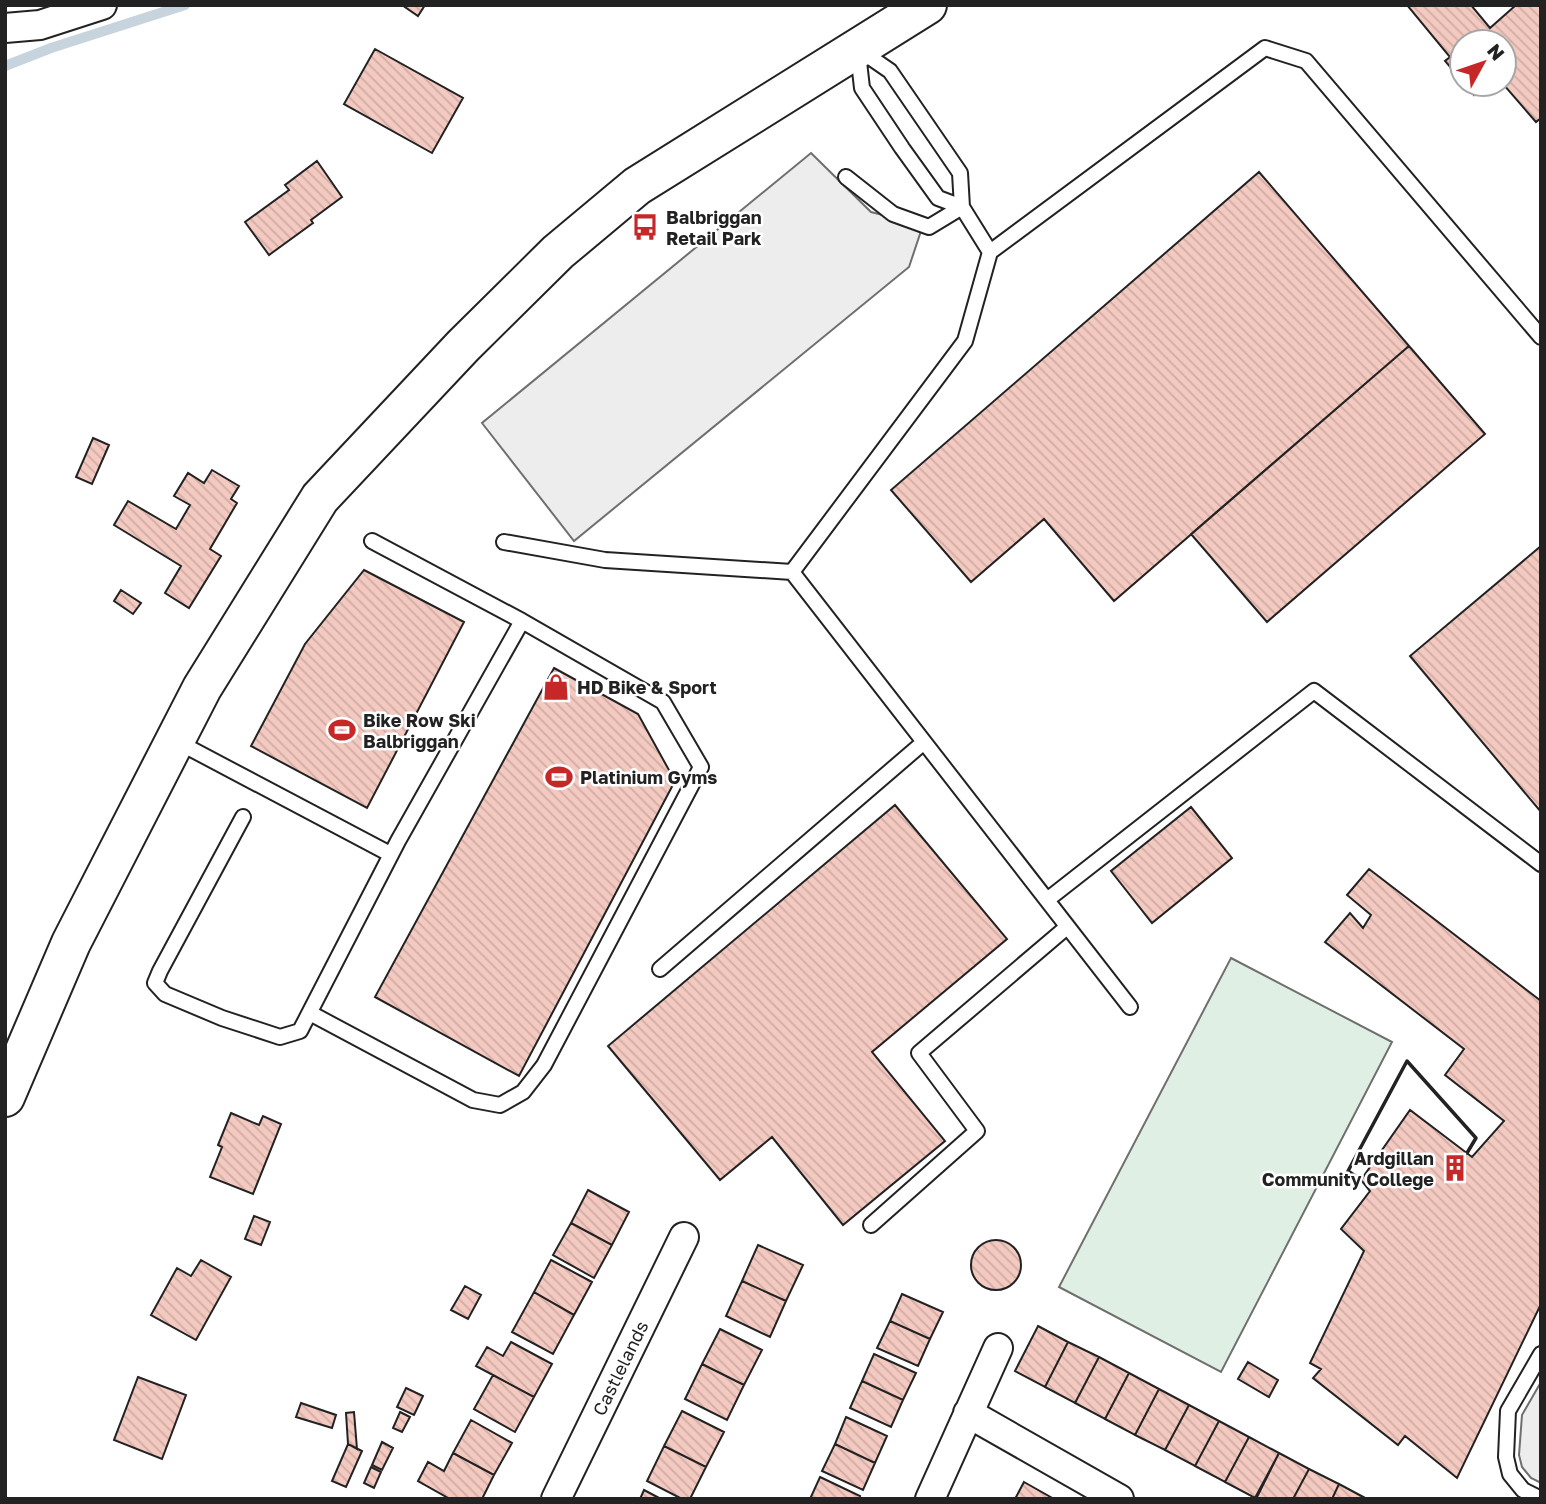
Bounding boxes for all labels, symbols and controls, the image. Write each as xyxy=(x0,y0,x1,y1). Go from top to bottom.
north arrow xyxy=(1448,28,1518,98)
text: N xyxy=(1483,39,1510,65)
place label: Balbriggan Retail Park xyxy=(666,206,762,249)
bus stop icon: Balbriggan Retail Park xyxy=(630,212,660,242)
shop icon: HD Bike & Sport xyxy=(541,672,571,702)
place label: HD Bike & Sport xyxy=(577,676,717,698)
place label: Bike Row Ski Balbriggan xyxy=(363,709,476,752)
sports icon: Bike Row Ski Balbriggan xyxy=(327,715,357,745)
sports icon: Platinium Gyms xyxy=(544,762,574,792)
place label: Platinium Gyms xyxy=(580,766,717,788)
place label: Ardgillan Community College xyxy=(1262,1147,1434,1190)
building icon: Ardgillan Community College xyxy=(1440,1153,1470,1183)
street label: Castlelands xyxy=(588,1317,652,1419)

